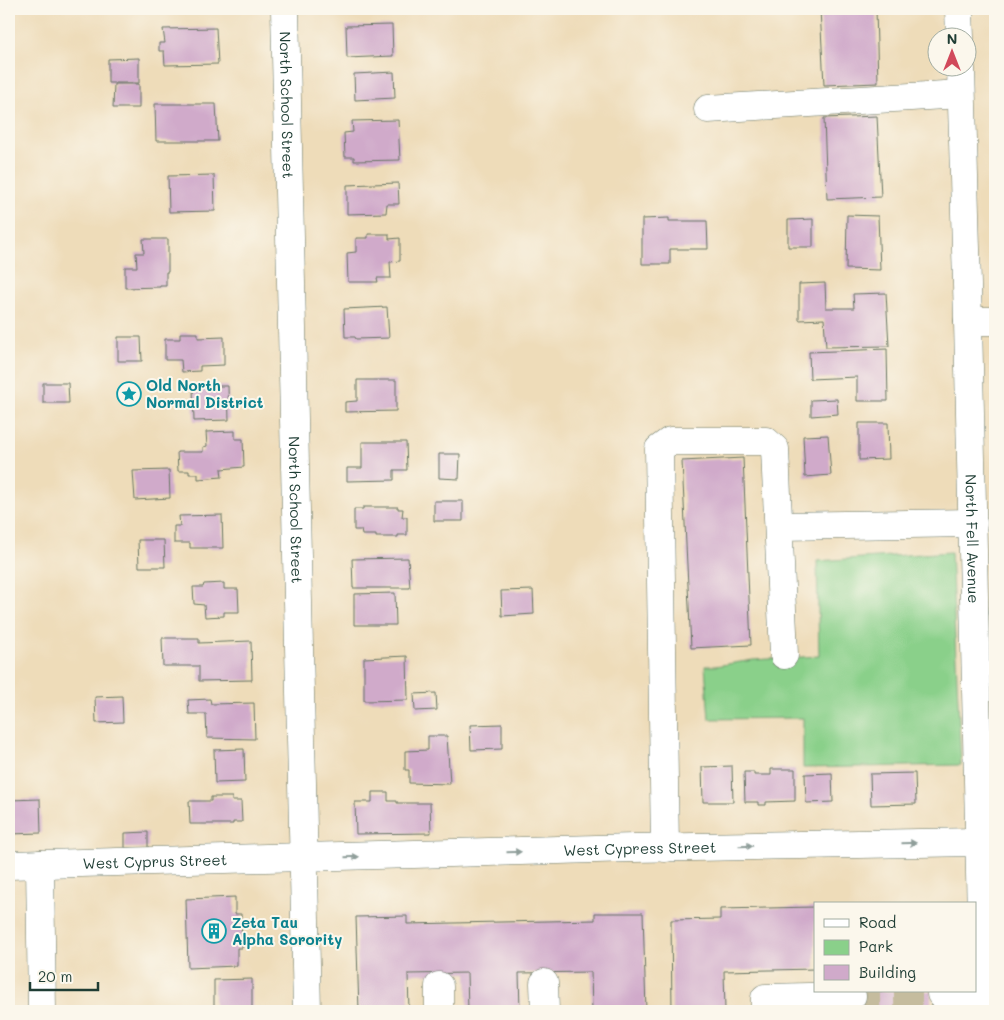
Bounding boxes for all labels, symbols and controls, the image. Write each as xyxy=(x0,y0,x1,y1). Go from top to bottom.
north arrow xyxy=(926,28,976,78)
text: N xyxy=(947,29,957,48)
street label: North School Street xyxy=(275,31,299,179)
place label: Old North Normal District xyxy=(146,375,264,412)
place icon: Old North Normal District xyxy=(116,381,142,407)
street label: North School Street xyxy=(284,436,308,584)
street label: North Fell Avenue xyxy=(961,474,984,604)
street label: West Cypress Street xyxy=(563,837,716,860)
one-way arrow xyxy=(901,839,917,847)
one-way arrow xyxy=(739,842,755,850)
one-way arrow xyxy=(506,848,522,856)
street label: West Cyprus Street xyxy=(82,849,228,873)
one-way arrow xyxy=(344,853,360,861)
legend xyxy=(814,902,976,992)
place label: Ζeta Tau Alpha Sorority xyxy=(232,912,342,949)
text: Road xyxy=(859,912,896,932)
building icon: Ζeta Tau Alpha Sorority xyxy=(201,918,227,944)
text: Park xyxy=(859,936,893,956)
scale bar xyxy=(30,960,98,992)
text: Building xyxy=(859,962,916,982)
text: 20 m xyxy=(38,966,72,986)

